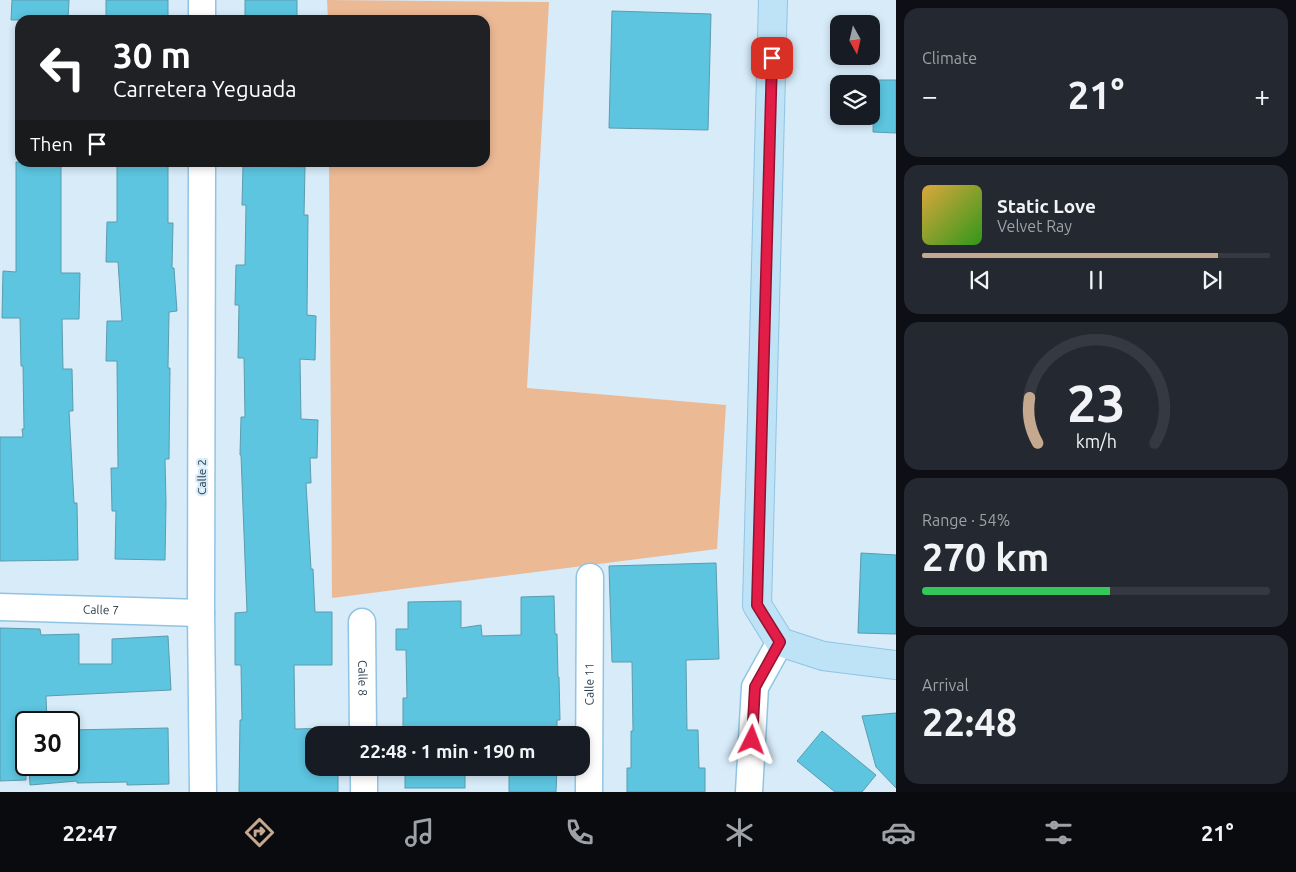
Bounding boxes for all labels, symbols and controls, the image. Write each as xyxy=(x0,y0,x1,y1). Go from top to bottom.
north arrow xyxy=(830,15,880,65)
map controls xyxy=(830,15,880,125)
icon: left xyxy=(30,35,95,100)
text: 30 m xyxy=(113,35,191,75)
pin xyxy=(751,37,793,79)
icon: arrive xyxy=(758,44,786,72)
text: Climate xyxy=(922,49,977,67)
text: 21° xyxy=(1068,74,1124,116)
button: layers xyxy=(830,75,880,125)
text: Carretera Yeguada xyxy=(113,76,297,101)
text: − xyxy=(922,80,938,111)
text: + xyxy=(1254,80,1270,111)
icon: arrive xyxy=(83,130,111,158)
text: Then xyxy=(30,133,73,155)
text: Static Love xyxy=(997,195,1096,217)
text: Velvet Ray xyxy=(997,217,1072,235)
icon: previous xyxy=(966,266,994,294)
icon: pause xyxy=(1082,266,1110,294)
icon: next xyxy=(1198,266,1226,294)
text: 23 xyxy=(1067,374,1125,432)
text: km/h xyxy=(1075,431,1117,451)
street label: Calle 2 xyxy=(195,459,208,495)
text: Range · 54% xyxy=(922,511,1010,529)
text: 270 km xyxy=(922,536,1049,578)
street label: Calle 7 xyxy=(83,602,119,617)
street label: Calle 8 xyxy=(356,660,370,696)
street label: Calle 11 xyxy=(582,663,596,705)
text: Arrival xyxy=(922,676,969,694)
text: 22:48 xyxy=(922,701,1017,743)
speed limit sign: 30 xyxy=(15,711,80,776)
position arrow xyxy=(725,713,777,765)
text: 22:48 · 1 min · 190 m xyxy=(360,740,535,762)
icon: directions xyxy=(242,815,277,850)
icon: music xyxy=(402,815,437,850)
icon: phone xyxy=(562,815,597,850)
icon: climate xyxy=(722,815,757,850)
icon: car xyxy=(881,815,916,850)
icon: filters xyxy=(1041,815,1076,850)
text: 22:47 xyxy=(62,820,117,845)
text: 21° xyxy=(1201,820,1234,845)

